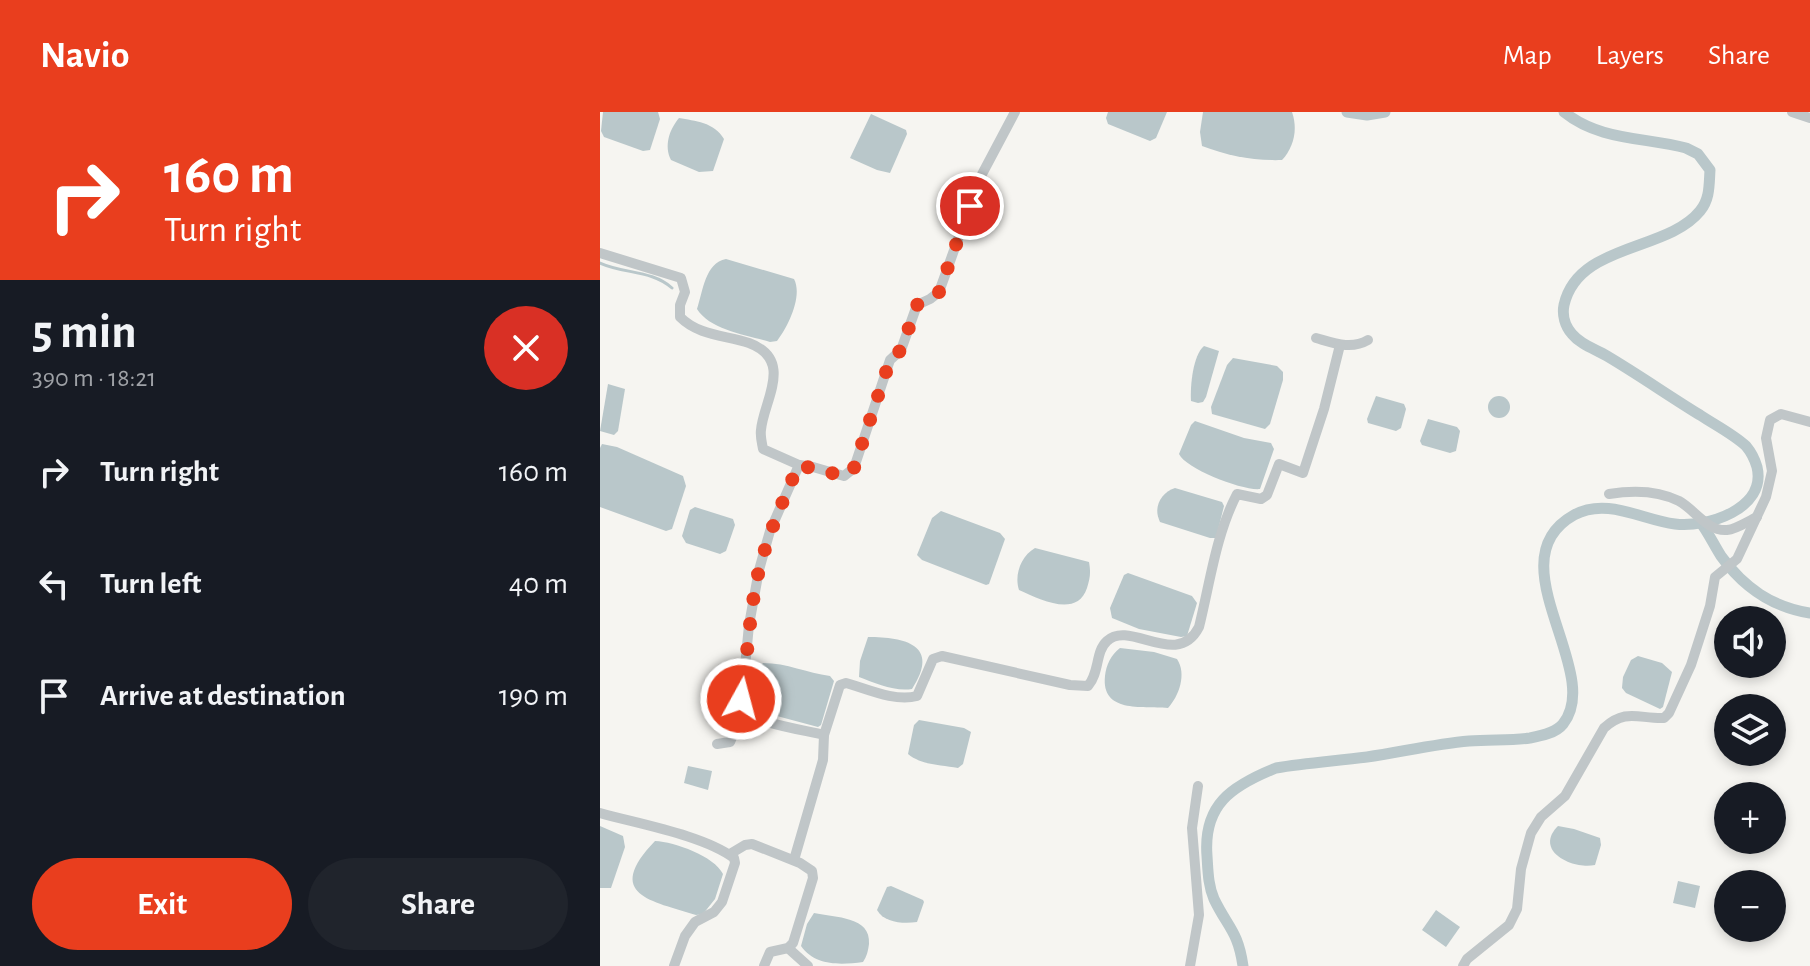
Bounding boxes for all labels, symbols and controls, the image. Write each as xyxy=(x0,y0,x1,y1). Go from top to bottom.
text: Navio xyxy=(40,37,129,75)
text: Map xyxy=(1503,42,1552,70)
text: Layers xyxy=(1596,42,1664,70)
text: Share xyxy=(1708,42,1770,70)
icon: right xyxy=(32,144,136,248)
text: 160 m xyxy=(164,147,294,203)
pin xyxy=(936,172,1004,240)
icon: arrive xyxy=(948,184,992,228)
text: Turn right xyxy=(164,212,301,248)
button: close xyxy=(484,306,568,390)
text: 5 min xyxy=(32,309,137,357)
text: 390 m · 18:21 xyxy=(32,365,156,391)
icon: right xyxy=(32,450,76,494)
text: Turn right xyxy=(100,457,219,487)
text: 160 m xyxy=(499,457,568,487)
icon: left xyxy=(32,562,76,606)
text: Turn left xyxy=(100,569,201,599)
text: 40 m xyxy=(509,569,568,599)
map controls xyxy=(1714,606,1786,942)
button: sound xyxy=(1714,606,1786,678)
position arrow xyxy=(699,657,783,741)
icon: arrive xyxy=(32,674,76,718)
text: Arrive at destination xyxy=(100,681,346,711)
text: 190 m xyxy=(499,681,568,711)
button: layers xyxy=(1714,694,1786,766)
button: + xyxy=(1714,782,1786,854)
button: Exit xyxy=(32,858,292,950)
button: Share xyxy=(308,858,568,950)
button: − xyxy=(1714,870,1786,942)

